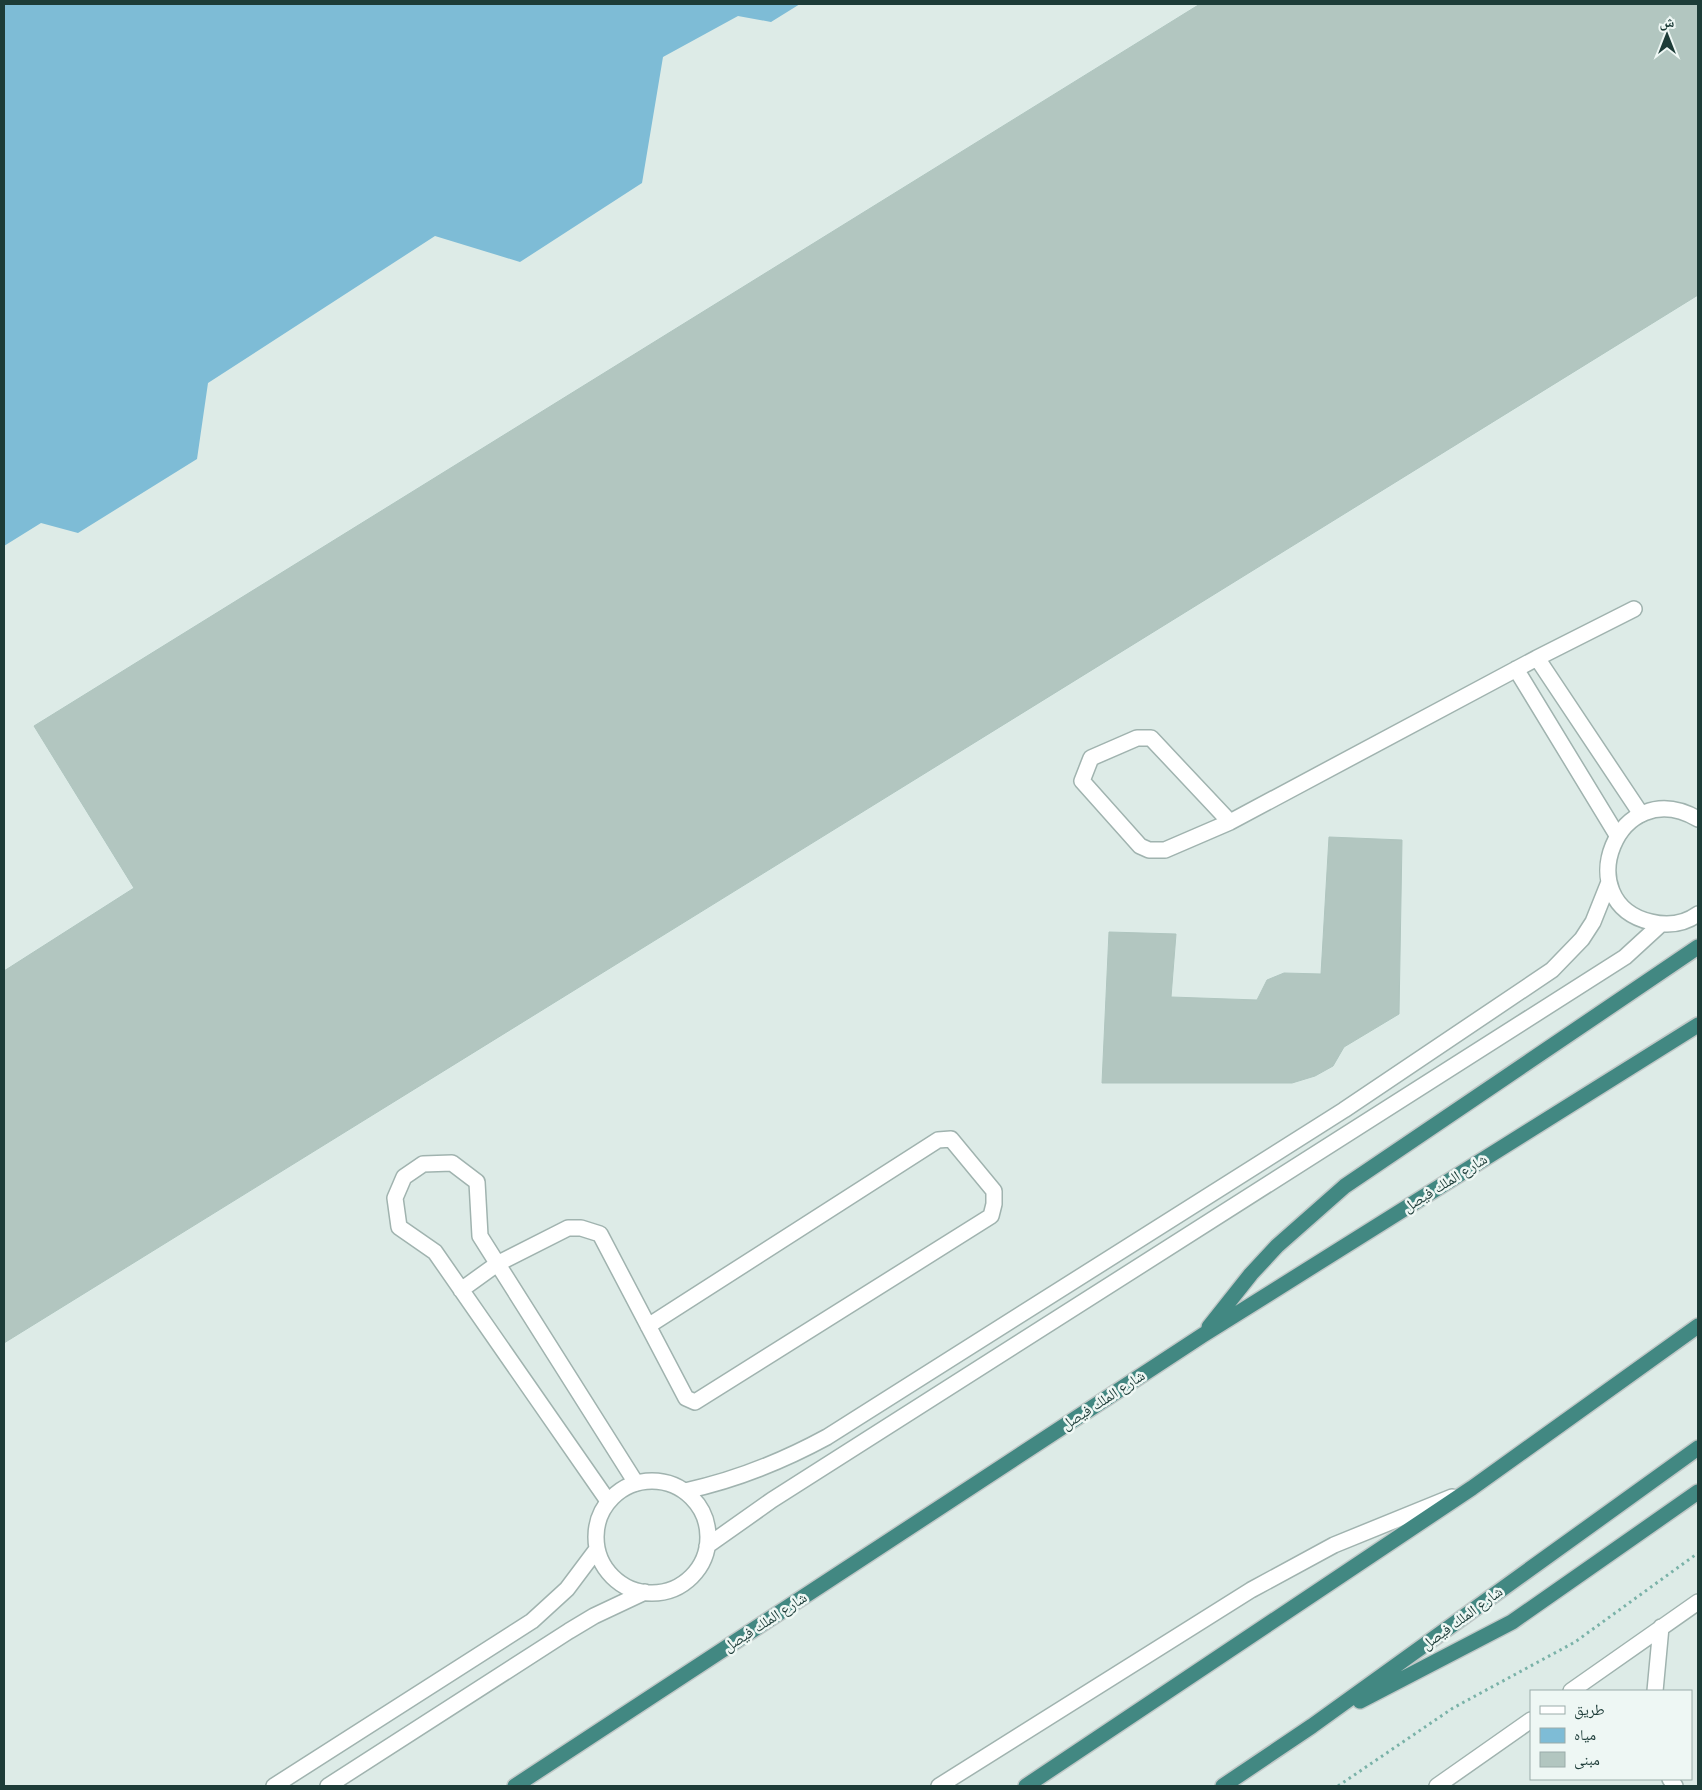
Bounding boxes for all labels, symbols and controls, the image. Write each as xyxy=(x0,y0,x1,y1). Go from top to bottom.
north arrow xyxy=(1642,10,1692,60)
text: ش xyxy=(1660,14,1675,31)
street label: شارع الملك فيصل xyxy=(1399,1150,1491,1217)
street label: شارع الملك فيصل xyxy=(1058,1366,1149,1435)
street label: شارع الملك فيصل xyxy=(1418,1582,1507,1654)
street label: شارع الملك فيصل xyxy=(720,1588,811,1657)
legend xyxy=(1530,1690,1692,1780)
text: طريق xyxy=(1574,1701,1605,1720)
text: مياه xyxy=(1574,1726,1596,1744)
text: مبنى xyxy=(1574,1751,1600,1770)

